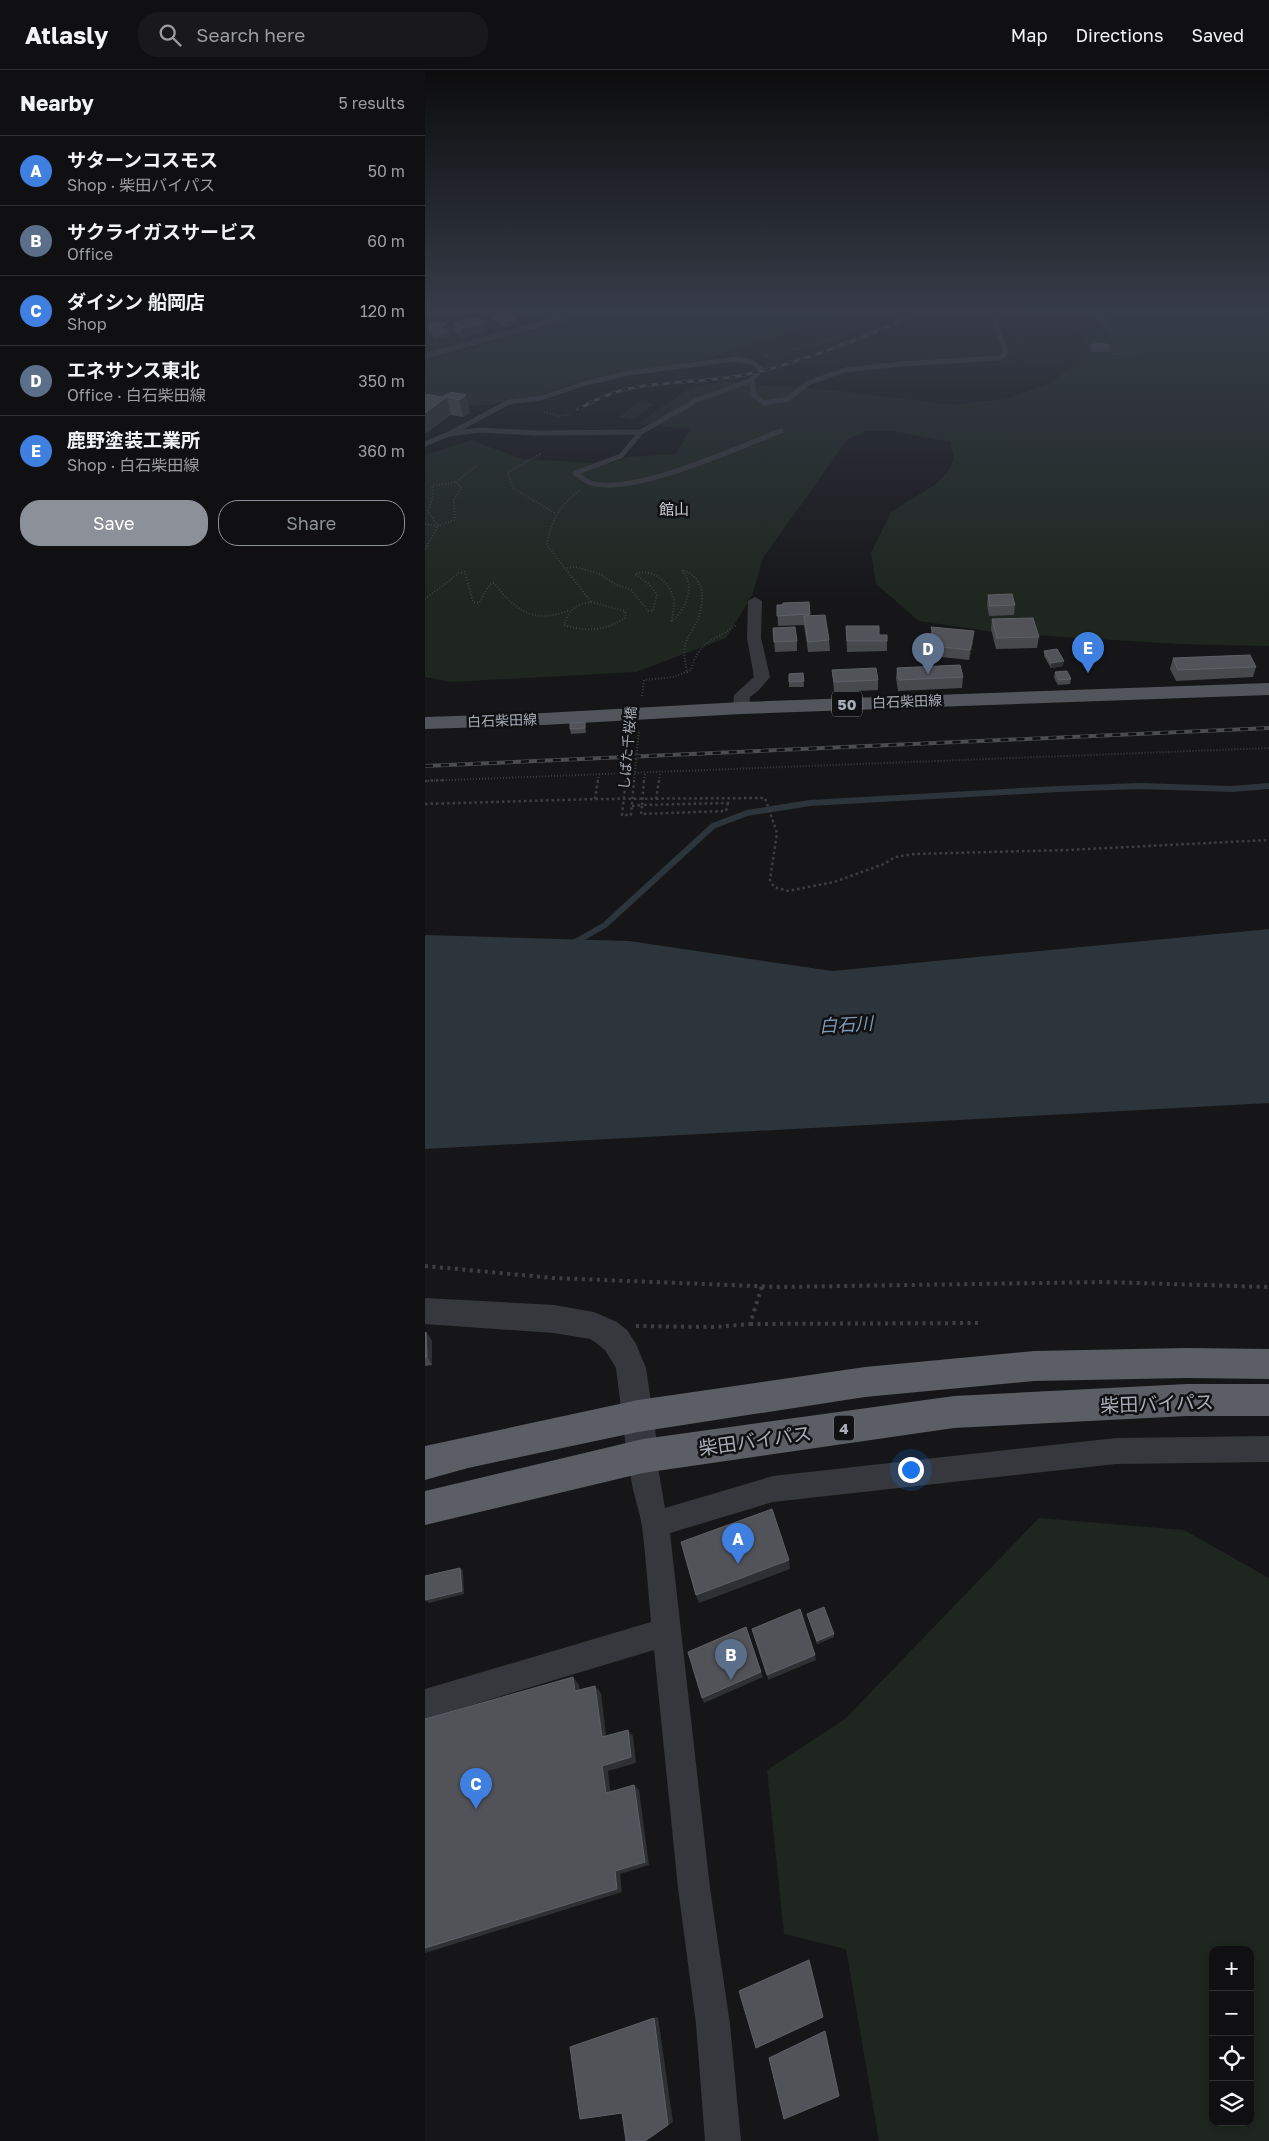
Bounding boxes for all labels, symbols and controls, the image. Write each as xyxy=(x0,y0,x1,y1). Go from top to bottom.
search box xyxy=(138,12,488,57)
text: Atlasly xyxy=(25,20,108,49)
icon: search xyxy=(156,21,184,49)
text: Search here xyxy=(196,23,305,46)
text: Map xyxy=(1011,24,1047,46)
text: Directions xyxy=(1075,24,1163,46)
text: Saved xyxy=(1191,24,1244,46)
text: Nearby xyxy=(20,90,94,116)
text: 5 results xyxy=(339,93,405,113)
text: サターンコスモス xyxy=(67,148,218,171)
text: A xyxy=(30,161,42,181)
text: 50 m xyxy=(368,161,405,181)
text: Shop · 柴田バイパス xyxy=(67,175,215,195)
text: サクライガスサービス xyxy=(67,220,257,243)
text: B xyxy=(30,231,42,251)
text: 60 m xyxy=(367,231,405,251)
text: Office xyxy=(67,244,113,264)
text: ダイシン 船岡店 xyxy=(67,290,205,313)
text: C xyxy=(30,301,42,321)
text: 120 m xyxy=(360,301,405,321)
text: Shop xyxy=(67,314,107,334)
text: エネサンス東北 xyxy=(67,358,200,381)
text: D xyxy=(30,371,42,391)
text: 350 m xyxy=(358,371,405,391)
text: Office · 白石柴田線 xyxy=(67,385,206,405)
text: 鹿野塗装工業所 xyxy=(67,428,200,451)
text: E xyxy=(31,441,41,461)
text: 360 m xyxy=(358,441,405,461)
text: Shop · 白石柴田線 xyxy=(67,455,199,475)
button: Save xyxy=(20,500,208,546)
button: Share xyxy=(218,500,405,546)
district label: 館山 xyxy=(659,500,689,518)
pin: E xyxy=(1072,632,1104,673)
pin: D xyxy=(912,633,944,674)
street label: 白石柴田線 xyxy=(872,691,942,711)
road number: 50 xyxy=(832,692,862,716)
street label: しばた千桜橋 xyxy=(615,705,639,791)
street label: 白石柴田線 xyxy=(467,710,537,730)
water label: 白石川 xyxy=(818,1011,876,1036)
street label: 柴田バイパス xyxy=(1100,1390,1214,1416)
road number: 4 xyxy=(834,1416,854,1440)
street label: 柴田バイパス xyxy=(697,1421,813,1459)
your location xyxy=(898,1457,924,1483)
pin: A xyxy=(722,1523,754,1564)
pin: B xyxy=(715,1639,747,1680)
pin: C xyxy=(460,1768,492,1809)
map controls xyxy=(1209,1946,1254,2126)
button: + xyxy=(1209,1946,1254,1991)
button: − xyxy=(1209,1991,1254,2036)
button: locate xyxy=(1209,2036,1254,2081)
button: layers xyxy=(1209,2081,1254,2126)

